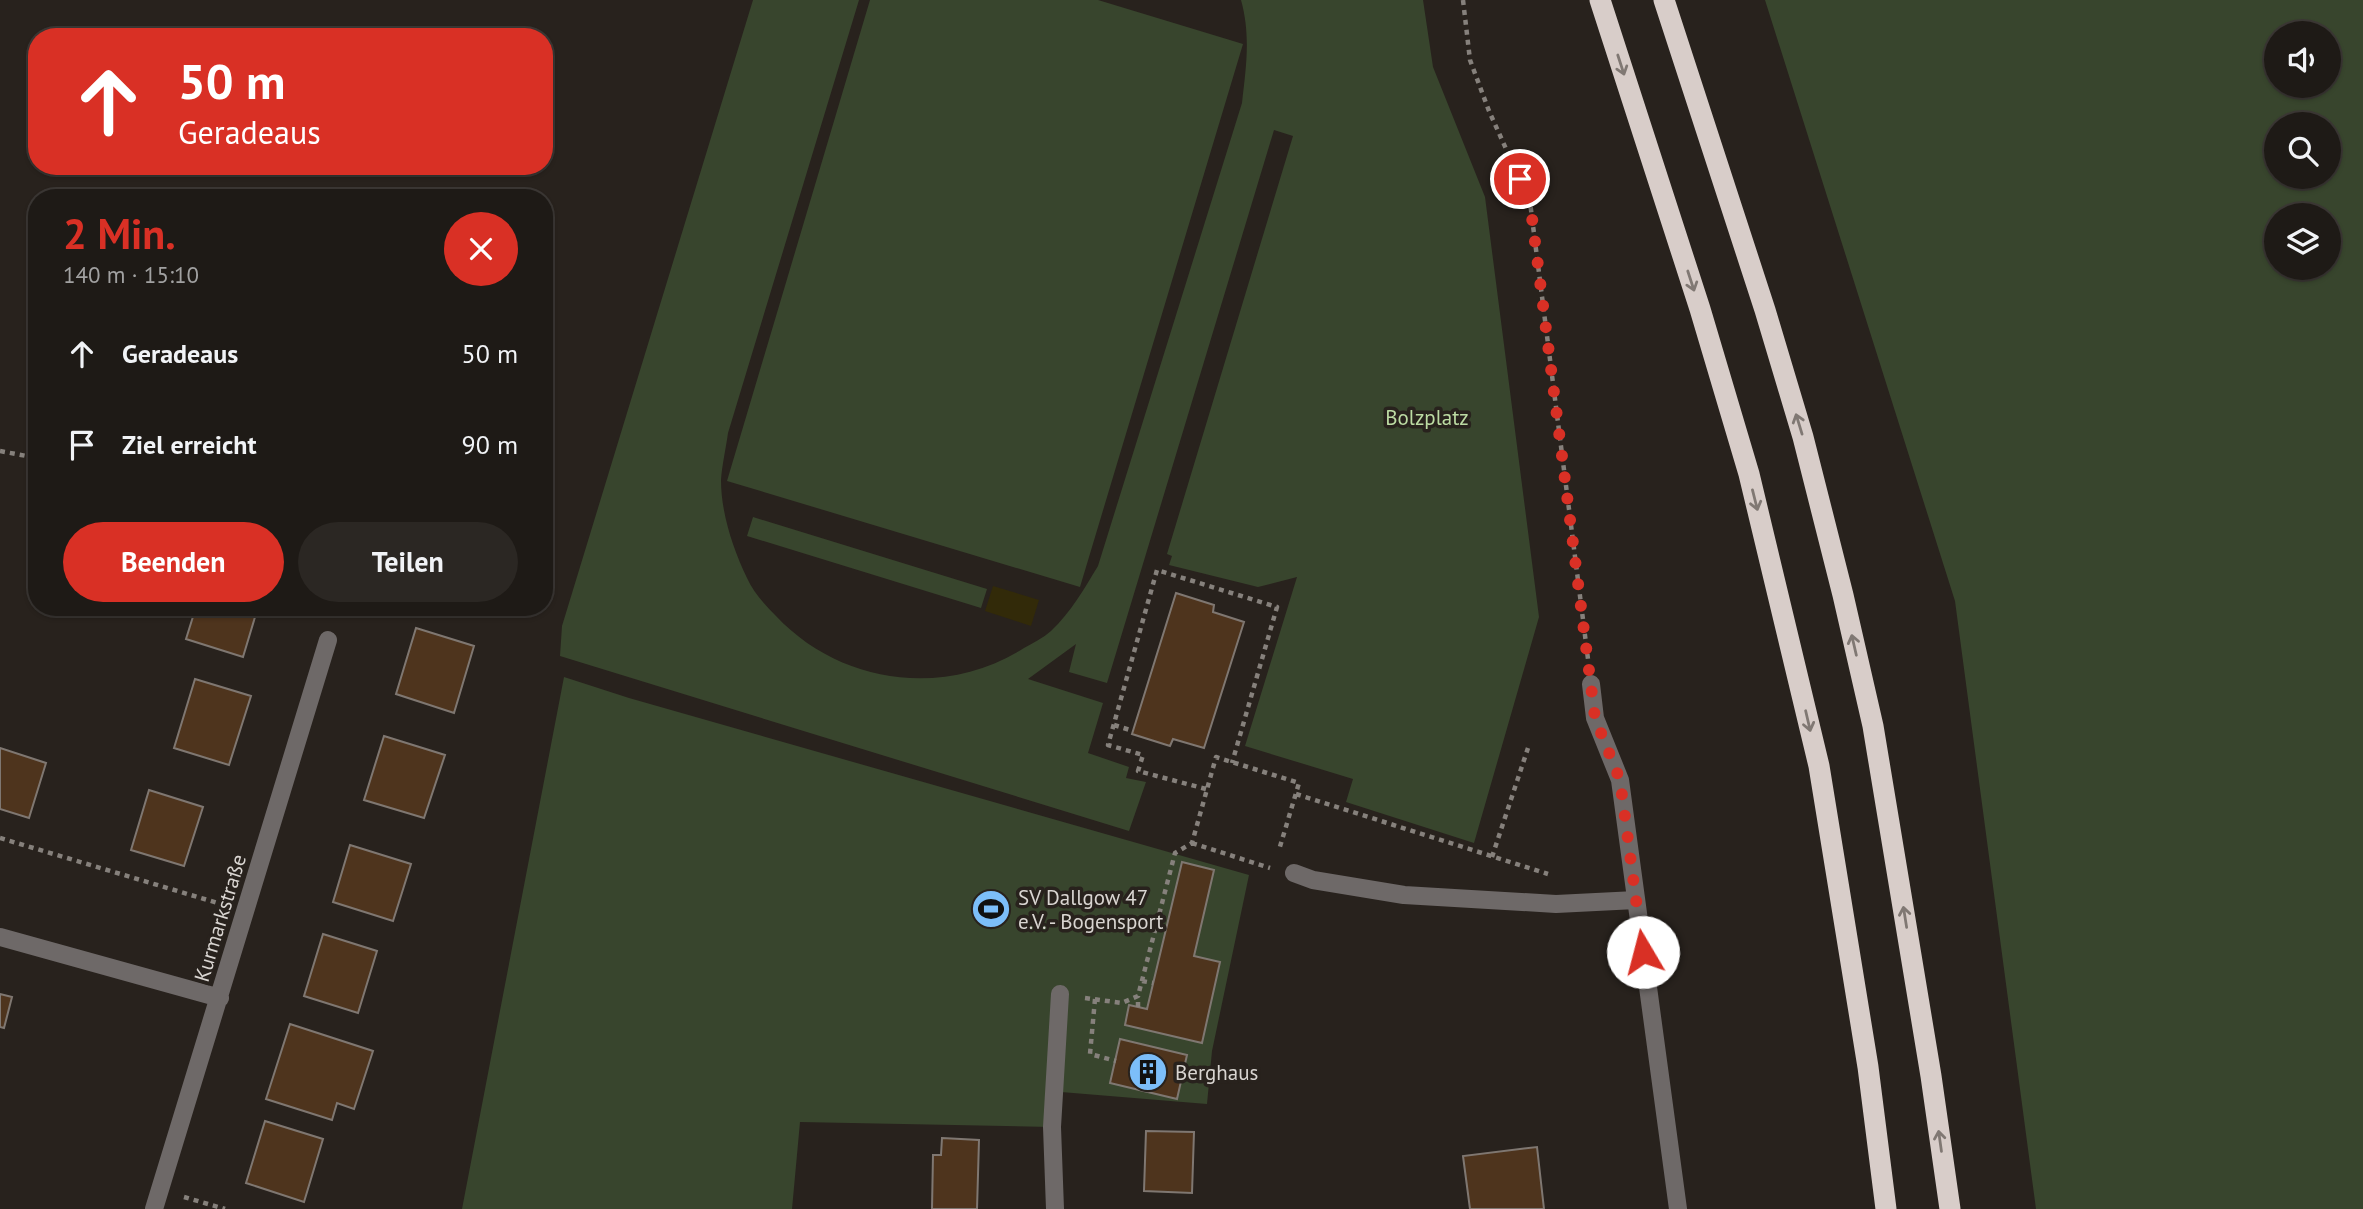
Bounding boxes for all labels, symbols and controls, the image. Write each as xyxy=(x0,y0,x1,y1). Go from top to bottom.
map controls xyxy=(2264,21,2341,280)
button: sound xyxy=(2264,21,2341,98)
text: 50 m xyxy=(178,49,285,113)
one-way arrow xyxy=(1615,54,1628,76)
icon: ahead xyxy=(63,56,154,147)
text: Geradeaus xyxy=(178,111,321,153)
button: search xyxy=(2264,112,2341,189)
pin xyxy=(1490,149,1550,209)
icon: arrive xyxy=(1501,160,1539,198)
button: layers xyxy=(2264,203,2341,280)
text: 2 Min. xyxy=(63,206,176,261)
button: close xyxy=(444,212,518,286)
text: 140 m · 15:10 xyxy=(63,260,199,289)
one-way arrow xyxy=(1686,270,1698,292)
icon: ahead xyxy=(63,335,101,373)
text: Geradeaus xyxy=(122,337,238,370)
text: 50 m xyxy=(462,337,518,370)
park label: Bolzplatz xyxy=(1385,404,1469,431)
one-way arrow xyxy=(1792,414,1805,436)
icon: arrive xyxy=(63,426,101,464)
text: Ziel erreicht xyxy=(122,428,257,461)
text: 90 m xyxy=(462,428,518,461)
one-way arrow xyxy=(1749,488,1762,510)
button: Beenden xyxy=(63,522,284,602)
button: Teilen xyxy=(298,522,518,602)
one-way arrow xyxy=(1847,634,1861,657)
one-way arrow xyxy=(1802,709,1815,732)
street label: Kurmarkstraße xyxy=(188,851,252,985)
place label: SV Dallgow 47 e.V. - Bogensport xyxy=(1018,884,1163,935)
sports icon: SV Dallgow 47 e.V. - Bogensport xyxy=(970,888,1012,930)
one-way arrow xyxy=(1898,906,1911,929)
position arrow xyxy=(1606,915,1680,989)
building icon: Berghaus xyxy=(1127,1051,1169,1093)
place label: Berghaus xyxy=(1175,1059,1258,1086)
one-way arrow xyxy=(1933,1131,1946,1153)

